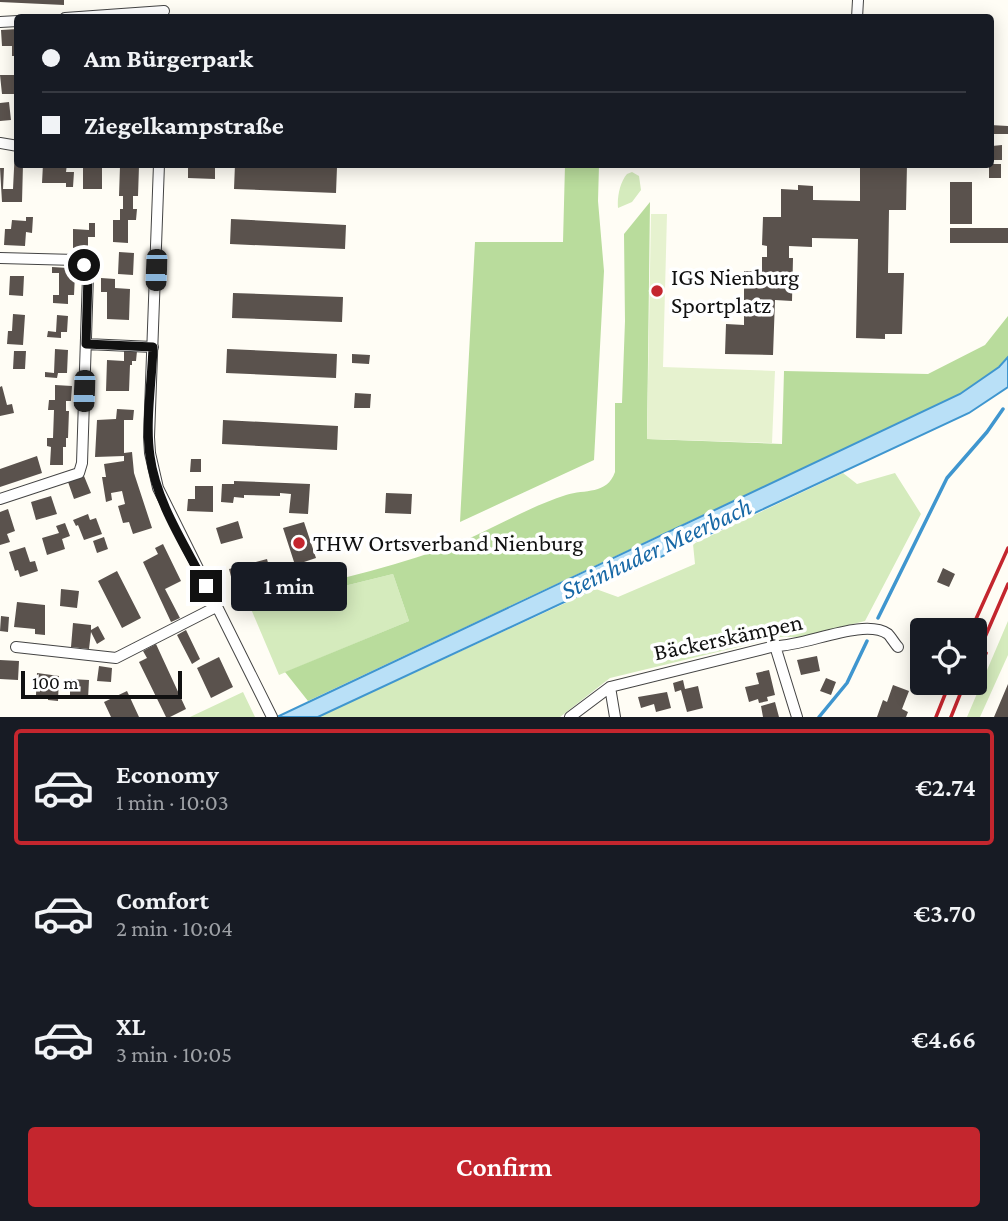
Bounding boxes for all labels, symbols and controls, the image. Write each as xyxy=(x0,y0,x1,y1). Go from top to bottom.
text: Am Bürgerpark xyxy=(84,44,253,73)
text: Ziegelkampstraße xyxy=(84,111,284,140)
route start xyxy=(68,249,100,281)
car xyxy=(145,249,168,291)
place label: IGS Nienburg Sportplatz xyxy=(671,263,800,318)
marker: IGS Nienburg Sportplatz xyxy=(649,283,665,299)
car xyxy=(73,370,96,412)
water label: Steinhuder Meerbach xyxy=(556,492,756,605)
place label: THW Ortsverband Nienburg xyxy=(313,529,584,556)
marker: THW Ortsverband Nienburg xyxy=(291,535,307,551)
callout: 1 min xyxy=(230,562,346,610)
route end xyxy=(190,570,222,602)
text: 1 min xyxy=(263,573,315,599)
street label: Bäckerskämpen xyxy=(651,608,805,665)
map controls xyxy=(910,618,987,695)
button: locate xyxy=(910,618,987,695)
scale bar xyxy=(21,668,182,700)
text: 100 m xyxy=(32,672,79,693)
icon: car xyxy=(32,756,95,819)
text: Economy xyxy=(116,760,219,789)
text: €2.74 xyxy=(915,773,976,802)
text: 1 min · 10:03 xyxy=(116,789,229,815)
icon: car xyxy=(32,882,95,945)
text: Comfort xyxy=(116,886,209,915)
text: €3.70 xyxy=(913,899,976,928)
text: 2 min · 10:04 xyxy=(116,915,233,941)
icon: car xyxy=(32,1008,95,1071)
text: XL xyxy=(116,1012,145,1041)
text: €4.66 xyxy=(911,1025,976,1054)
text: 3 min · 10:05 xyxy=(116,1041,232,1067)
button: Confirm xyxy=(28,1127,980,1207)

